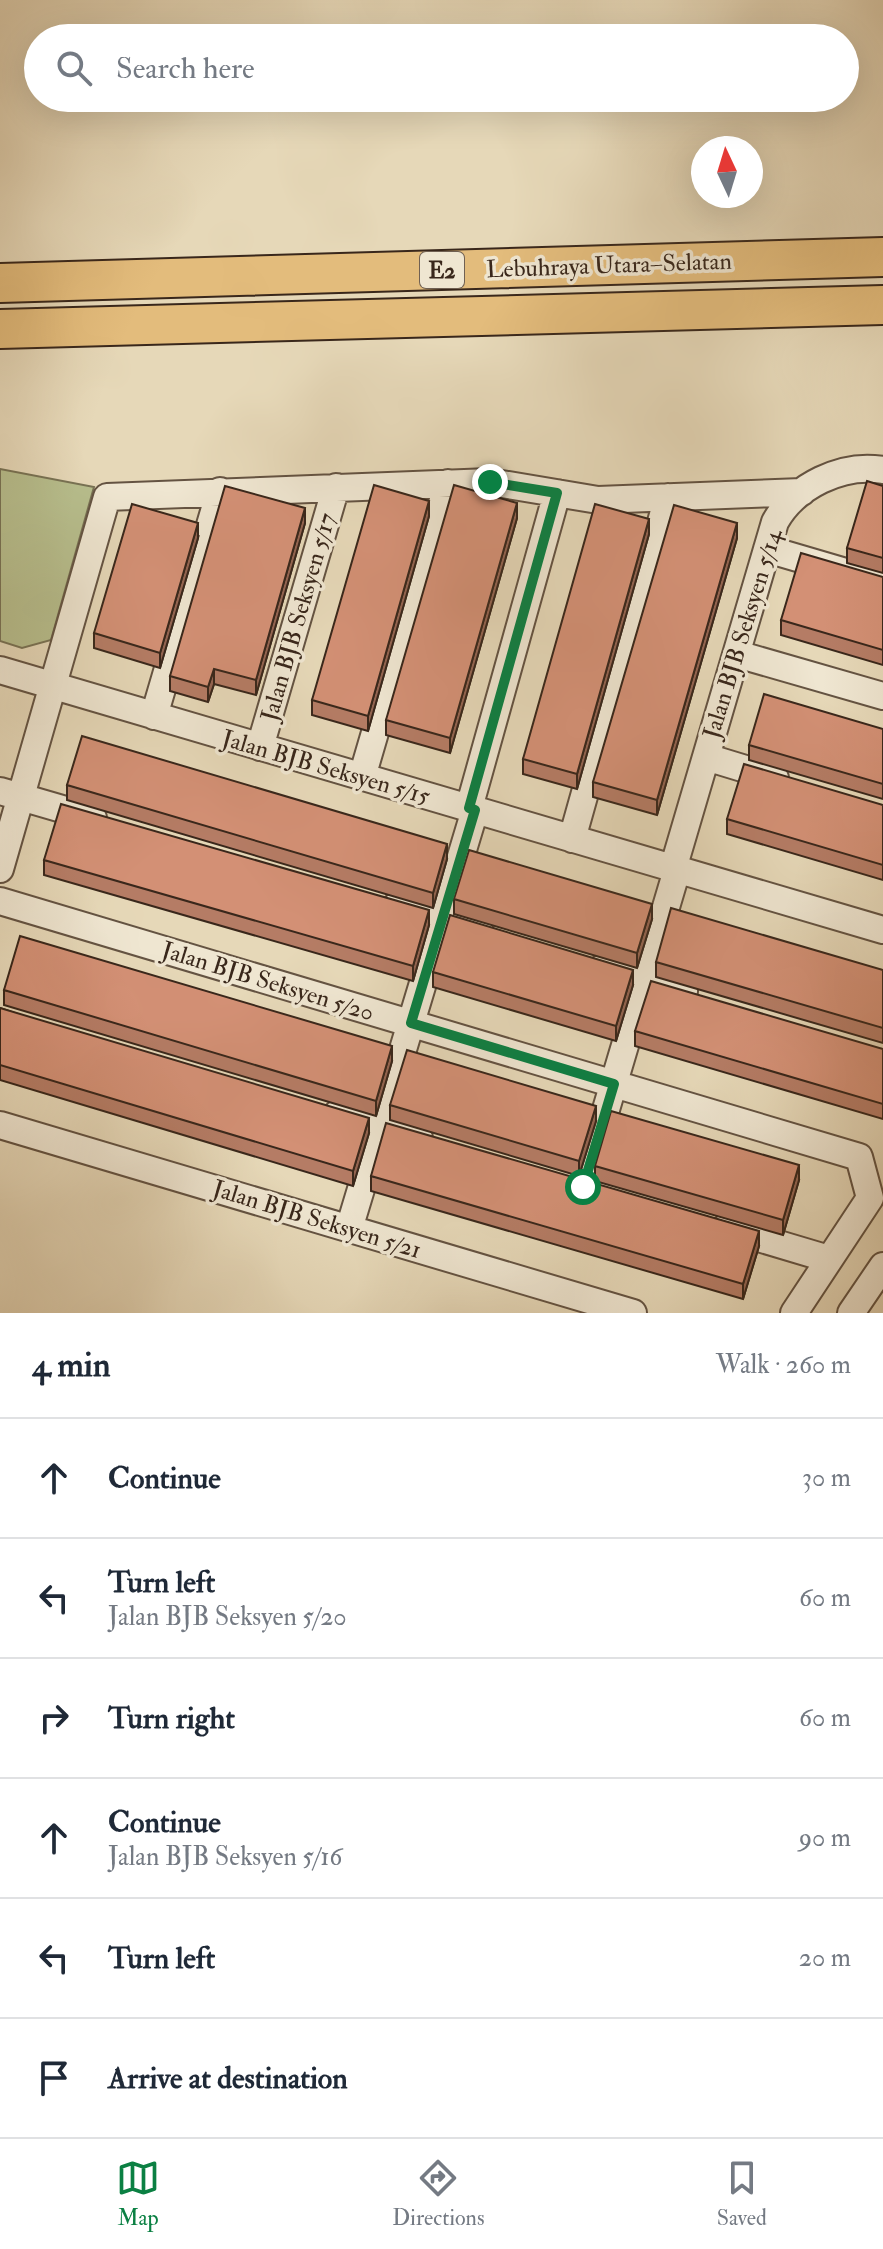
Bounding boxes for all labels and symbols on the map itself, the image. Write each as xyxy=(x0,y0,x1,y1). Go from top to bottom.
north arrow xyxy=(691,136,763,208)
street label: Lebuhraya Utara–Selatan xyxy=(486,246,732,285)
road number: E2 xyxy=(420,252,464,288)
route end xyxy=(472,464,508,500)
street label: Jalan BJB Seksyen 5/17 xyxy=(254,509,343,726)
street label: Jalan BJB Seksyen 5/14 xyxy=(696,525,789,744)
street label: Jalan BJB Seksyen 5/15 xyxy=(217,723,434,812)
street label: Jalan BJB Seksyen 5/20 xyxy=(157,934,378,1029)
route start xyxy=(565,1169,601,1205)
street label: Jalan BJB Seksyen 5/21 xyxy=(208,1173,425,1266)

